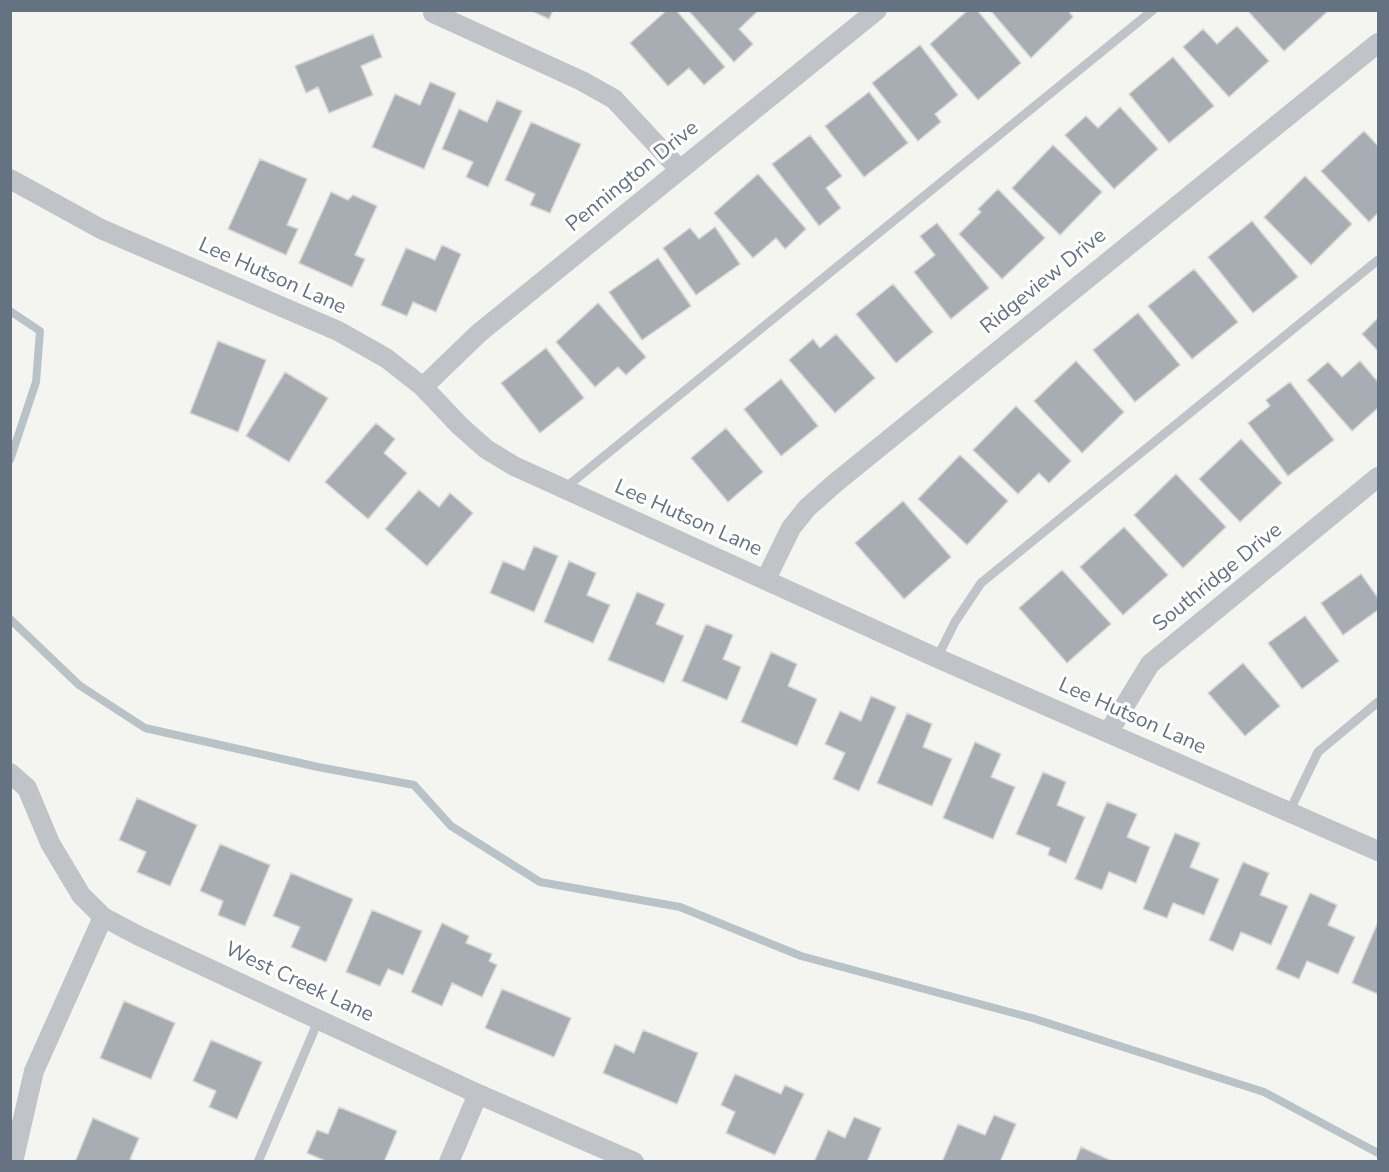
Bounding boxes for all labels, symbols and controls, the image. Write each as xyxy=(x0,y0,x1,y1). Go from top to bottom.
street label: Pennington Drive xyxy=(562,116,704,238)
street label: Ridgeview Drive xyxy=(976,224,1112,340)
street label: Lee Hutson Lane xyxy=(194,233,350,321)
street label: Lee Hutson Lane xyxy=(610,475,766,563)
street label: Southridge Drive xyxy=(1148,518,1288,638)
street label: Lee Hutson Lane xyxy=(1054,673,1210,761)
street label: West Creek Lane xyxy=(221,938,377,1028)

